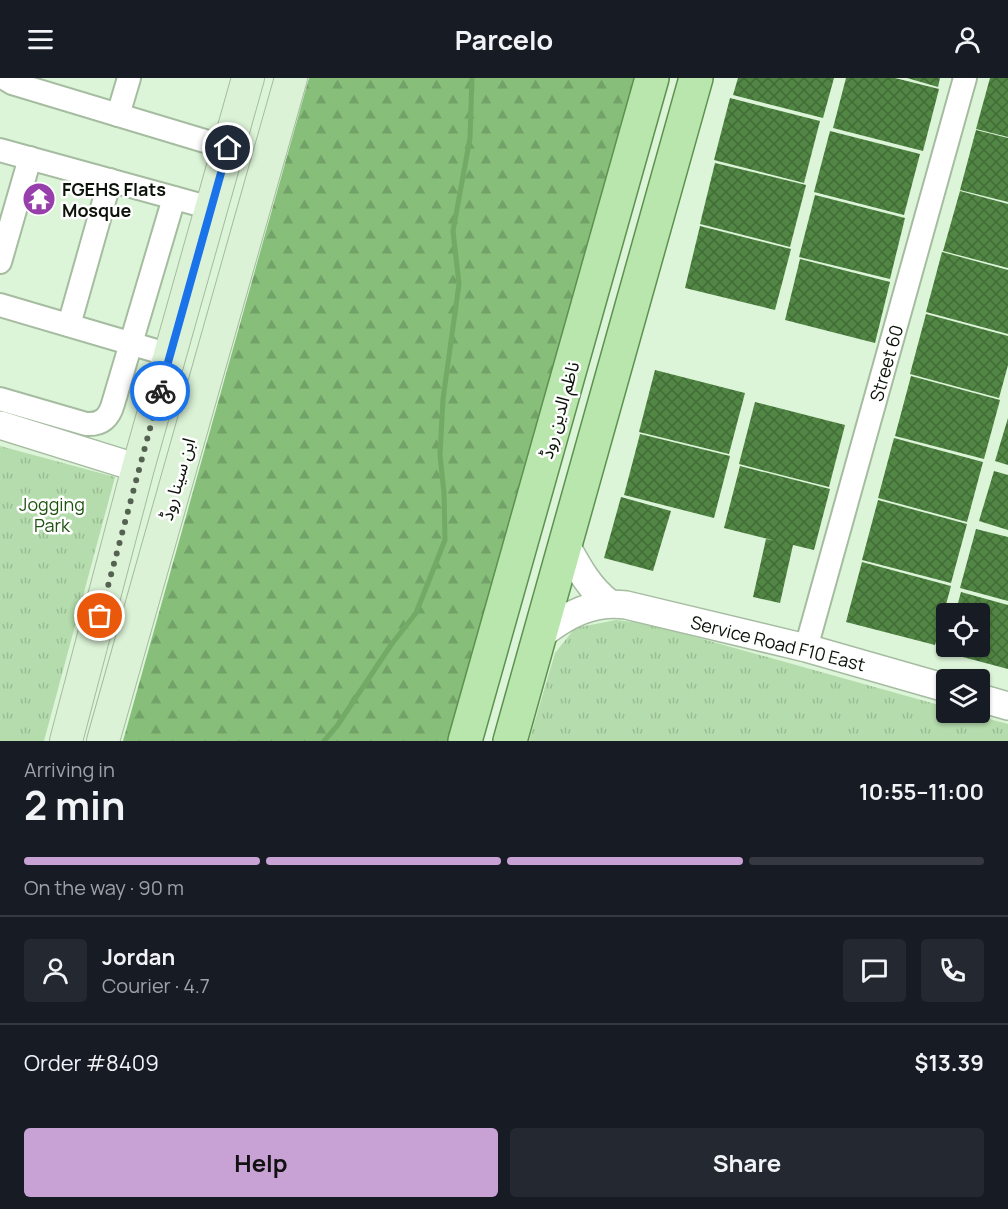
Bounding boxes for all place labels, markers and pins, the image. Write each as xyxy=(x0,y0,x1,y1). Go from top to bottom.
pin xyxy=(202,122,253,173)
place label: FGEHS Flats Mosque xyxy=(62,177,166,222)
temple icon: FGEHS Flats Mosque xyxy=(21,181,57,217)
pin xyxy=(74,590,125,641)

